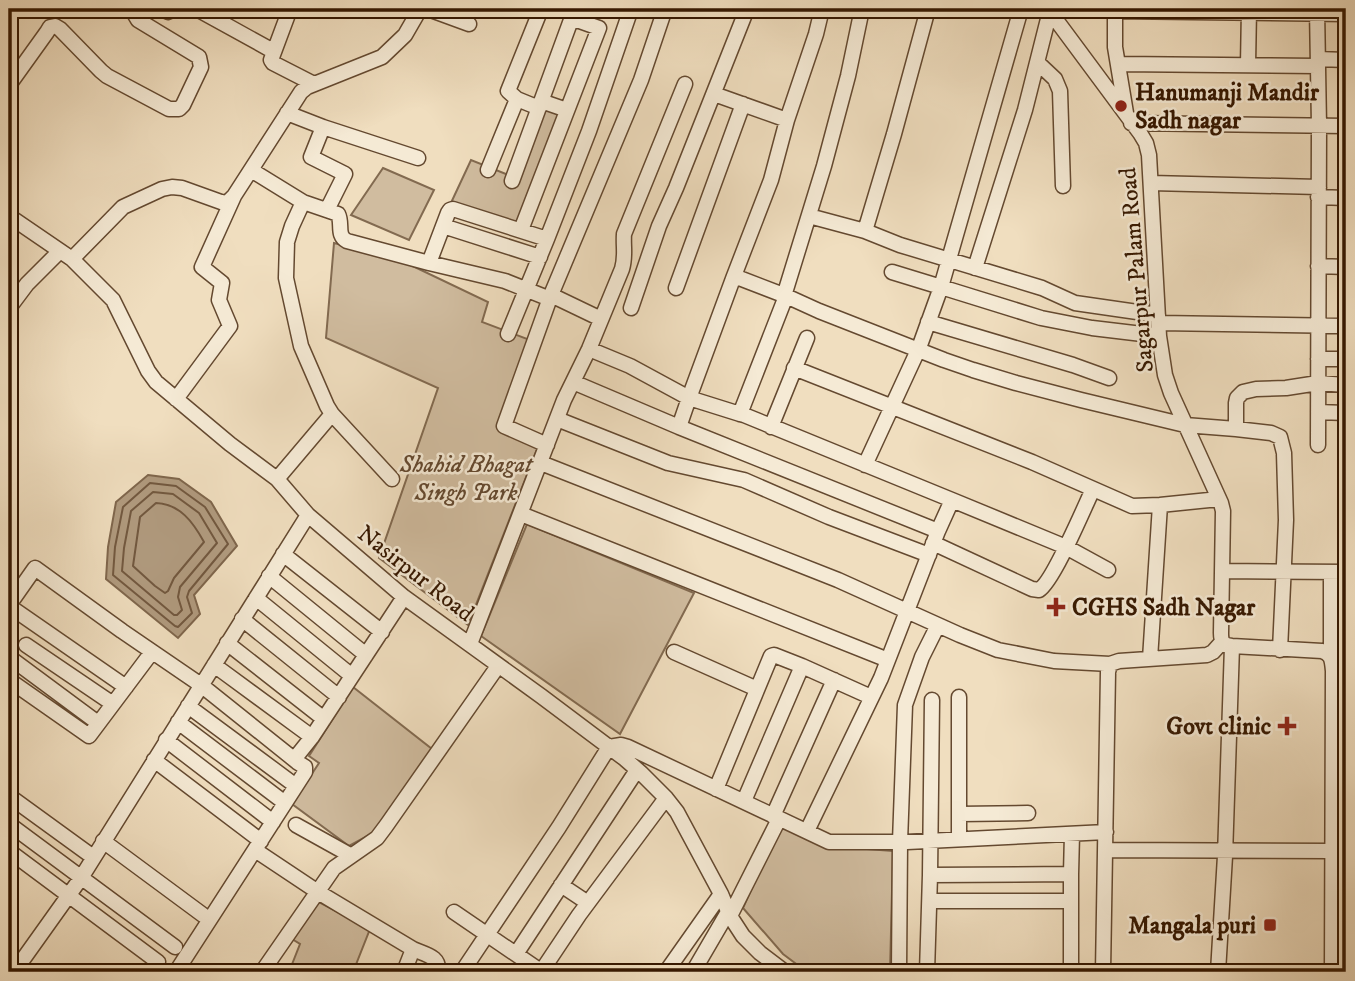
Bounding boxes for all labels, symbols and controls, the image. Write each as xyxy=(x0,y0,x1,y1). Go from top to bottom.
place label: Hanumanji Mandir Sadh nagar xyxy=(1135,78,1320,136)
marker: Hanumanji Mandir Sadh nagar xyxy=(1113,98,1129,114)
street label: Sagarpur Palam Road xyxy=(1113,166,1161,374)
park label: Shahid Bhagat Singh Park xyxy=(399,450,534,508)
street label: Nasirpur Road xyxy=(351,519,480,629)
place label: CGHS Sadh Nagar xyxy=(1072,593,1256,623)
marker: CGHS Sadh Nagar xyxy=(1046,597,1066,617)
place label: Govt clinic xyxy=(1166,712,1272,742)
marker: Govt clinic xyxy=(1277,716,1297,736)
place label: Mangala puri xyxy=(1128,911,1256,941)
marker: Mangala puri xyxy=(1262,917,1278,933)

